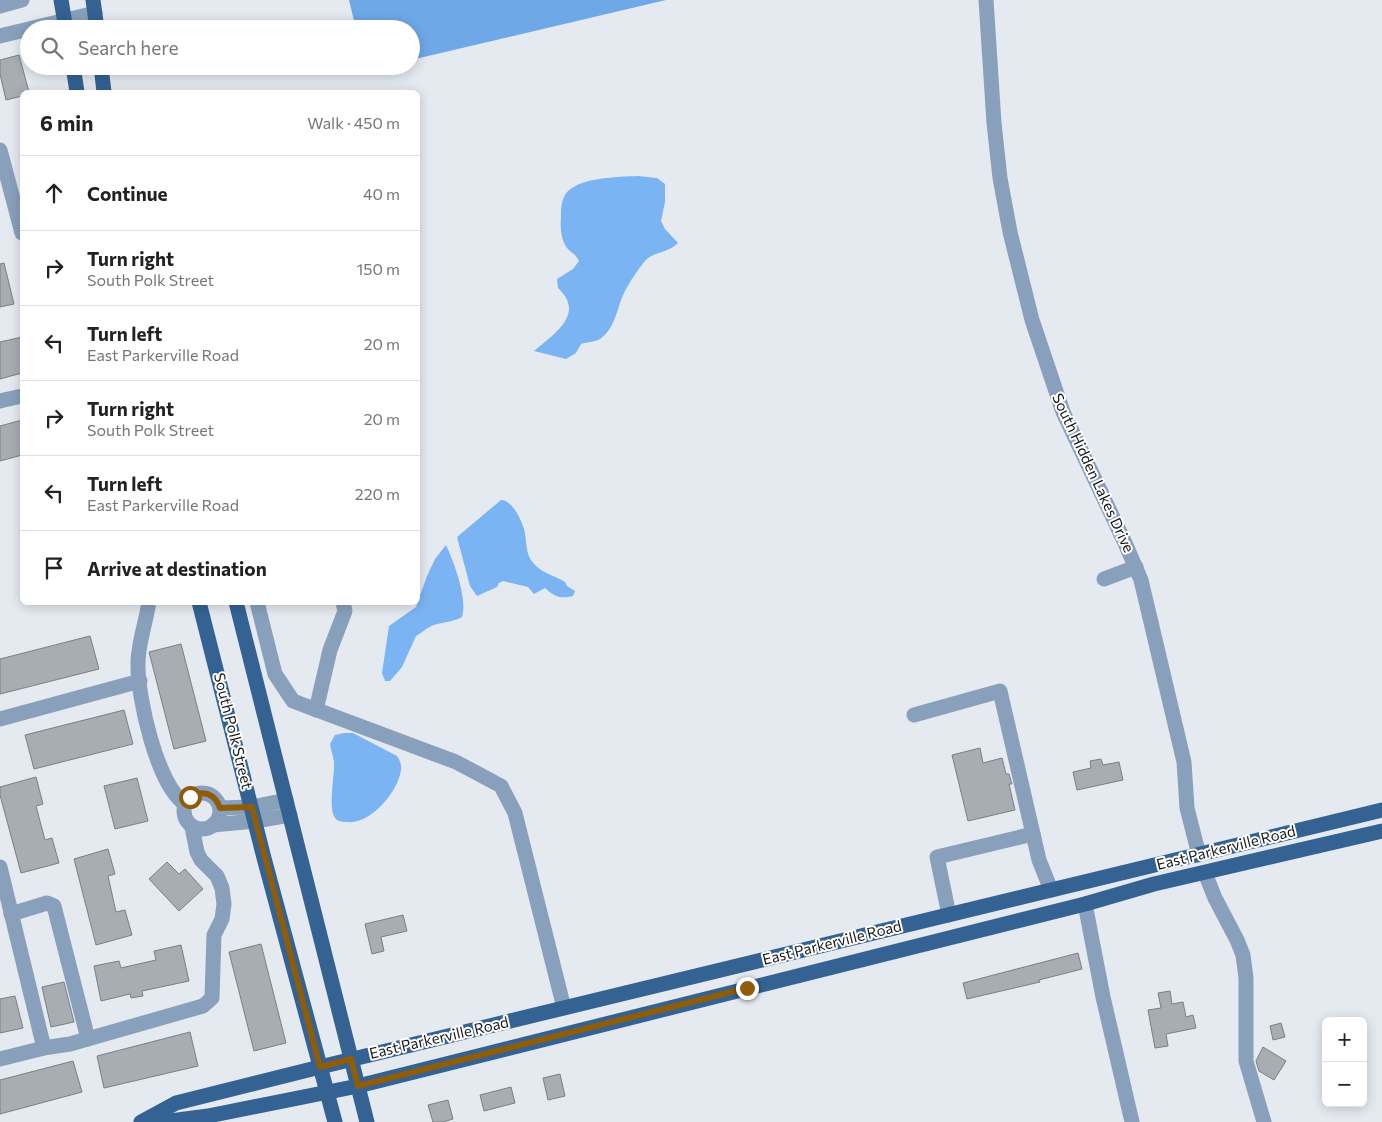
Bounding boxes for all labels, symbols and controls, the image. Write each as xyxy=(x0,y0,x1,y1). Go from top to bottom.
search box xyxy=(20,20,420,75)
icon: search xyxy=(38,34,66,62)
text: Search here xyxy=(78,36,178,59)
text: 6 min xyxy=(40,110,93,135)
text: Walk · 450 m xyxy=(307,113,400,132)
icon: ahead xyxy=(40,179,68,207)
text: Continue xyxy=(87,182,167,205)
text: 40 m xyxy=(363,184,400,203)
text: Turn right xyxy=(87,247,174,270)
icon: right xyxy=(40,254,68,282)
text: 150 m xyxy=(357,259,400,278)
text: South Polk Street xyxy=(87,270,214,289)
text: Turn left xyxy=(87,322,162,345)
icon: left xyxy=(40,329,68,357)
text: 20 m xyxy=(364,334,400,353)
text: East Parkerville Road xyxy=(87,345,239,364)
street label: South Hidden Lakes Drive xyxy=(1049,390,1139,555)
text: Turn right xyxy=(87,397,174,420)
icon: right xyxy=(40,404,68,432)
text: 20 m xyxy=(364,409,400,428)
text: South Polk Street xyxy=(87,420,214,439)
text: Turn left xyxy=(87,472,162,495)
icon: left xyxy=(40,479,68,507)
text: 220 m xyxy=(355,484,400,503)
text: East Parkerville Road xyxy=(87,495,239,514)
icon: arrive xyxy=(40,554,68,582)
text: Arrive at destination xyxy=(87,557,267,580)
street label: South Polk Street xyxy=(211,671,257,791)
route start xyxy=(179,786,202,809)
street label: East Parkerville Road xyxy=(1154,821,1297,873)
street label: East Parkerville Road xyxy=(760,916,903,968)
route end xyxy=(736,977,759,1000)
street label: East Parkerville Road xyxy=(367,1012,510,1062)
map controls xyxy=(1322,1017,1367,1107)
button: + xyxy=(1322,1017,1367,1062)
button: − xyxy=(1322,1062,1367,1107)

